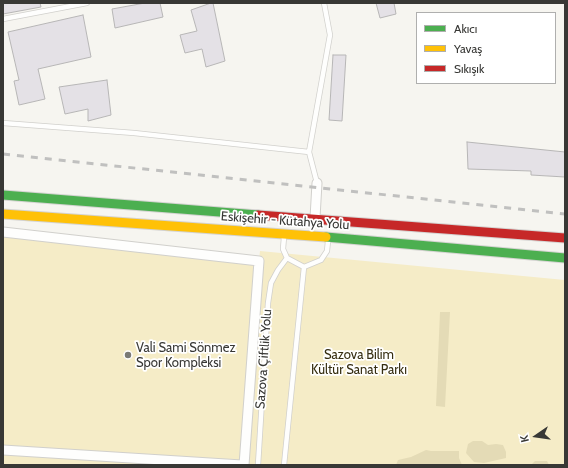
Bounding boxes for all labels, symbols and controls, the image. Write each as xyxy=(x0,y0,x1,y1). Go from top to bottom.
legend xyxy=(416,12,556,84)
text: Akıcı xyxy=(454,21,477,36)
text: Yavaş xyxy=(454,41,482,56)
text: Sıkışık xyxy=(454,61,484,76)
street label: Eskişehir - Kütahya Yolu xyxy=(220,209,350,233)
street label: Sazova Çiftlik Yolu xyxy=(253,309,275,409)
place label: Vali Sami Sönmez Spor Kompleksi xyxy=(136,340,236,371)
park label: Sazova Bilim Kültür Sanat Parkı xyxy=(311,347,407,378)
marker: Vali Sami Sönmez Spor Kompleksi xyxy=(123,350,133,360)
north arrow xyxy=(516,416,556,456)
text: K xyxy=(517,434,532,444)

